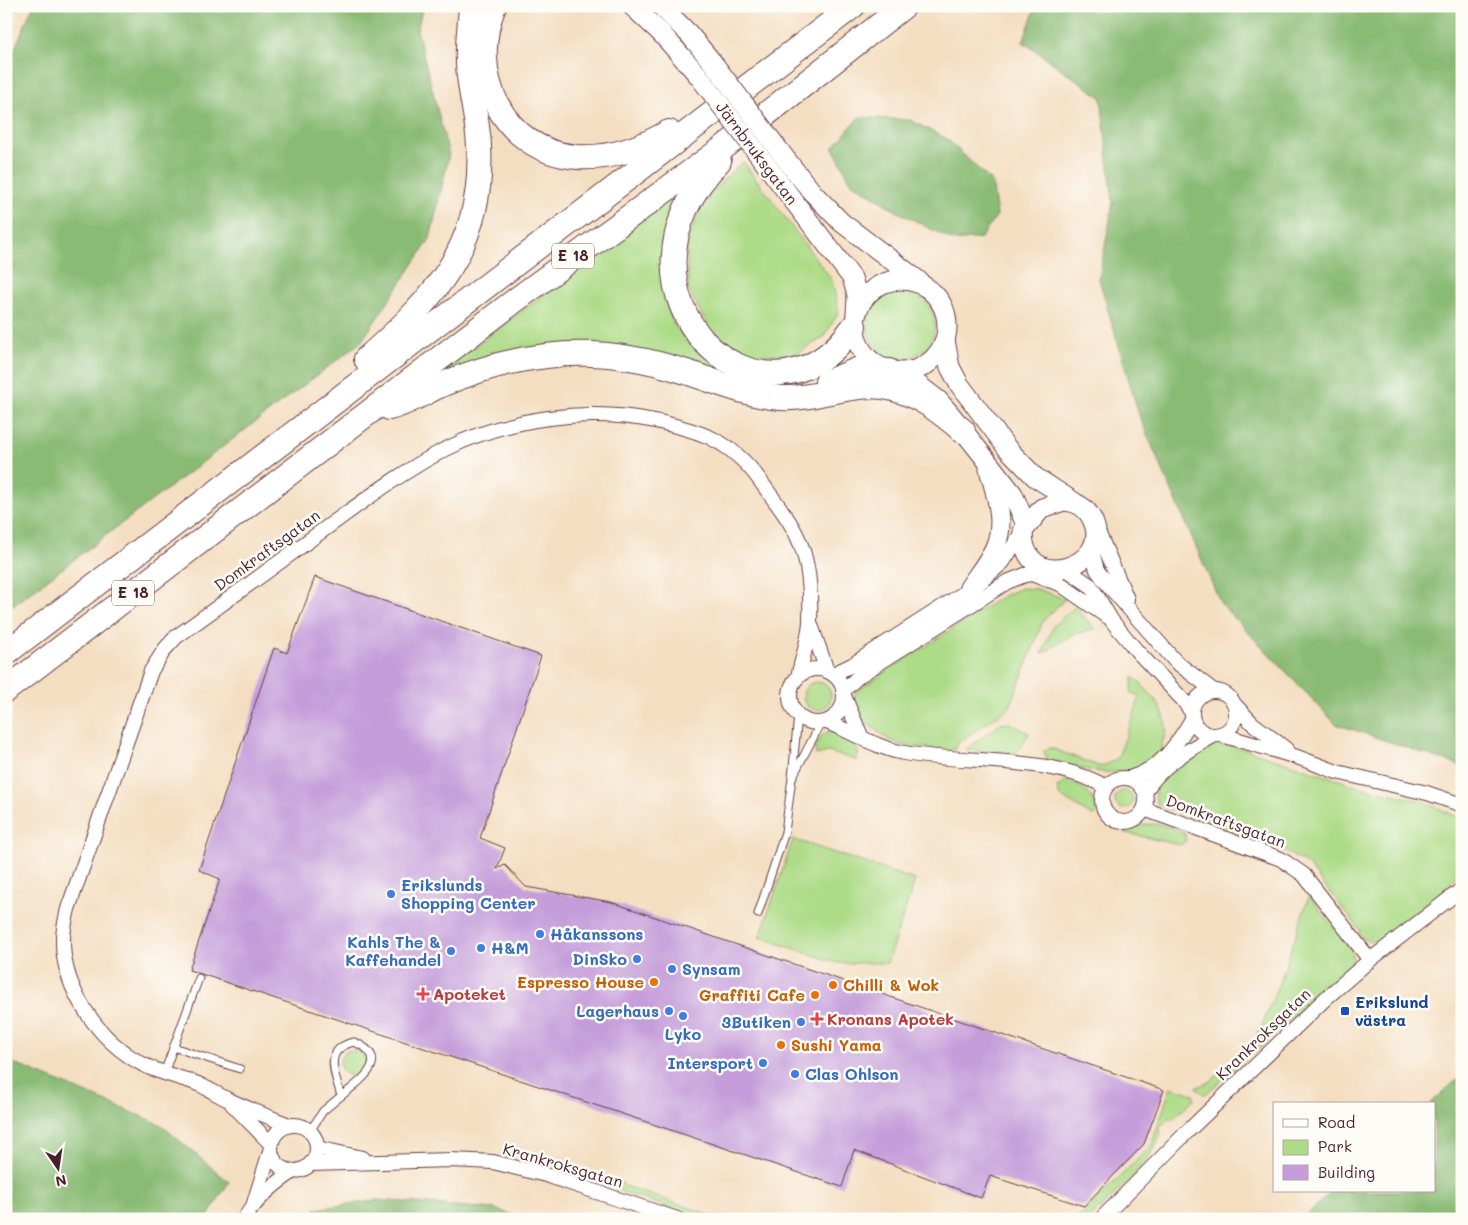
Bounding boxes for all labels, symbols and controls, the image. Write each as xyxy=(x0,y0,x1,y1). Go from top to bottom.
street label: Järnbruksgatan xyxy=(712,97,803,209)
road number: E 18 xyxy=(552,244,594,268)
street label: Domkraftsgatan xyxy=(210,504,324,595)
road number: E 18 xyxy=(112,580,154,606)
street label: Domkraftsgatan xyxy=(1163,789,1289,852)
place label: Erikslunds Shopping Center xyxy=(401,874,536,913)
marker: Erikslunds Shopping Center xyxy=(385,888,397,900)
place label: Håkanssons xyxy=(550,923,643,944)
marker: Håkanssons xyxy=(534,928,546,940)
place label: Kahls The & Kaffehandel xyxy=(345,931,441,970)
place label: H&M xyxy=(491,937,529,958)
marker: H&M xyxy=(475,942,487,954)
marker: Kahls The & Kaffehandel xyxy=(445,945,457,957)
place label: DinSko xyxy=(573,948,627,969)
marker: DinSko xyxy=(631,953,643,965)
place label: Synsam xyxy=(682,958,740,979)
marker: Synsam xyxy=(666,963,678,975)
place label: Espresso House xyxy=(517,971,644,992)
place label: Chilli & Wok xyxy=(843,974,939,995)
marker: Espresso House xyxy=(648,976,660,988)
marker: Chilli & Wok xyxy=(827,979,839,991)
place label: Apoteket xyxy=(433,983,506,1004)
street label: Krankroksgatan xyxy=(1211,983,1315,1084)
place label: Graffiti Cafe xyxy=(699,984,805,1005)
marker: Apoteket xyxy=(417,988,429,1000)
marker: Graffiti Cafe xyxy=(809,989,821,1001)
place label: Erikslund västra xyxy=(1355,991,1428,1030)
place label: Lagerhaus xyxy=(576,1000,659,1021)
marker: Lagerhaus xyxy=(663,1005,675,1017)
marker: Erikslund västra xyxy=(1339,1005,1351,1017)
place label: Kronans Apotek xyxy=(827,1008,954,1029)
marker: Lyko xyxy=(677,1010,689,1022)
place label: 3Butiken xyxy=(722,1011,791,1032)
marker: Kronans Apotek xyxy=(811,1013,823,1025)
marker: 3Butiken xyxy=(795,1016,807,1028)
place label: Lyko xyxy=(665,1023,701,1044)
place label: Sushi Yama xyxy=(791,1034,882,1055)
marker: Sushi Yama xyxy=(775,1039,787,1051)
place label: Intersport xyxy=(667,1052,753,1073)
marker: Intersport xyxy=(757,1057,769,1069)
place label: Clas Ohlson xyxy=(805,1063,898,1084)
marker: Clas Ohlson xyxy=(789,1068,801,1080)
legend xyxy=(1273,1102,1436,1192)
text: Road xyxy=(1318,1112,1355,1132)
text: Park xyxy=(1318,1136,1352,1156)
street label: Krankroksgatan xyxy=(501,1137,626,1192)
north arrow xyxy=(32,1142,82,1192)
text: Building xyxy=(1318,1162,1375,1182)
text: N xyxy=(54,1171,68,1192)

